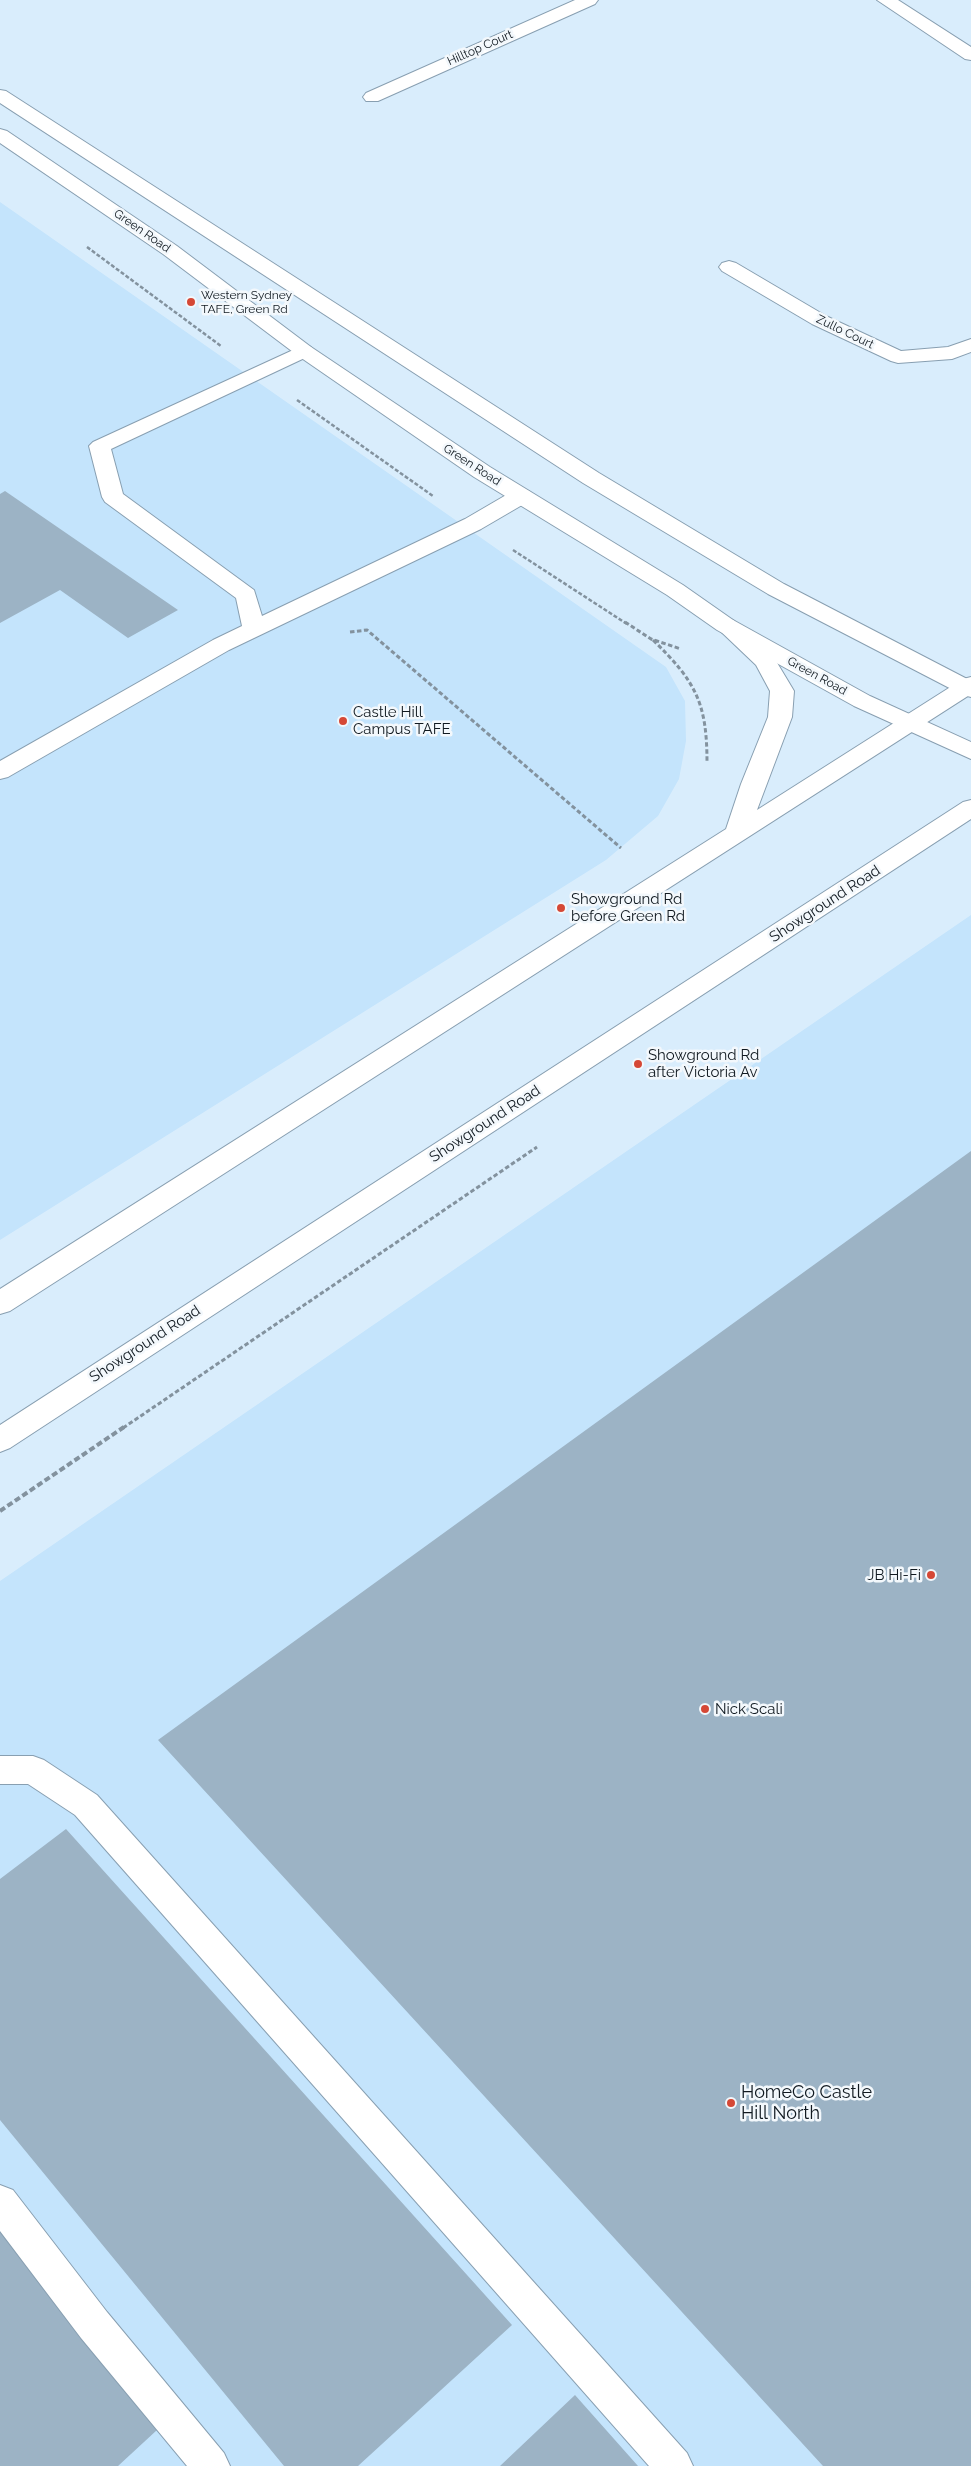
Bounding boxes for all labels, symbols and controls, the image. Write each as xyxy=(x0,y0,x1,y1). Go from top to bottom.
street label: Hilltop Court xyxy=(445,27,515,69)
street label: Green Road xyxy=(111,206,173,256)
place label: Western Sydney TAFE, Green Rd xyxy=(201,288,292,316)
marker: Western Sydney TAFE, Green Rd xyxy=(185,296,197,308)
street label: Zullo Court xyxy=(814,312,876,352)
street label: Green Road xyxy=(441,441,503,489)
street label: Green Road xyxy=(785,654,849,698)
place label: Castle Hill Campus TAFE xyxy=(353,703,451,738)
marker: Castle Hill Campus TAFE xyxy=(337,715,349,727)
street label: Showground Road xyxy=(766,861,884,947)
place label: Showground Rd before Green Rd xyxy=(571,890,685,925)
marker: Showground Rd before Green Rd xyxy=(555,902,567,914)
place label: Showground Rd after Victoria Av xyxy=(648,1046,759,1081)
marker: Showground Rd after Victoria Av xyxy=(632,1058,644,1070)
street label: Showground Road xyxy=(426,1081,544,1167)
street label: Showground Road xyxy=(86,1301,204,1387)
place label: JB Hi-Fi xyxy=(867,1566,921,1584)
marker: JB Hi-Fi xyxy=(925,1569,937,1581)
place label: Nick Scali xyxy=(715,1700,783,1718)
marker: Nick Scali xyxy=(699,1703,711,1715)
place label: HomeCo Castle Hill North xyxy=(741,2082,872,2124)
marker: HomeCo Castle Hill North xyxy=(725,2097,737,2109)

